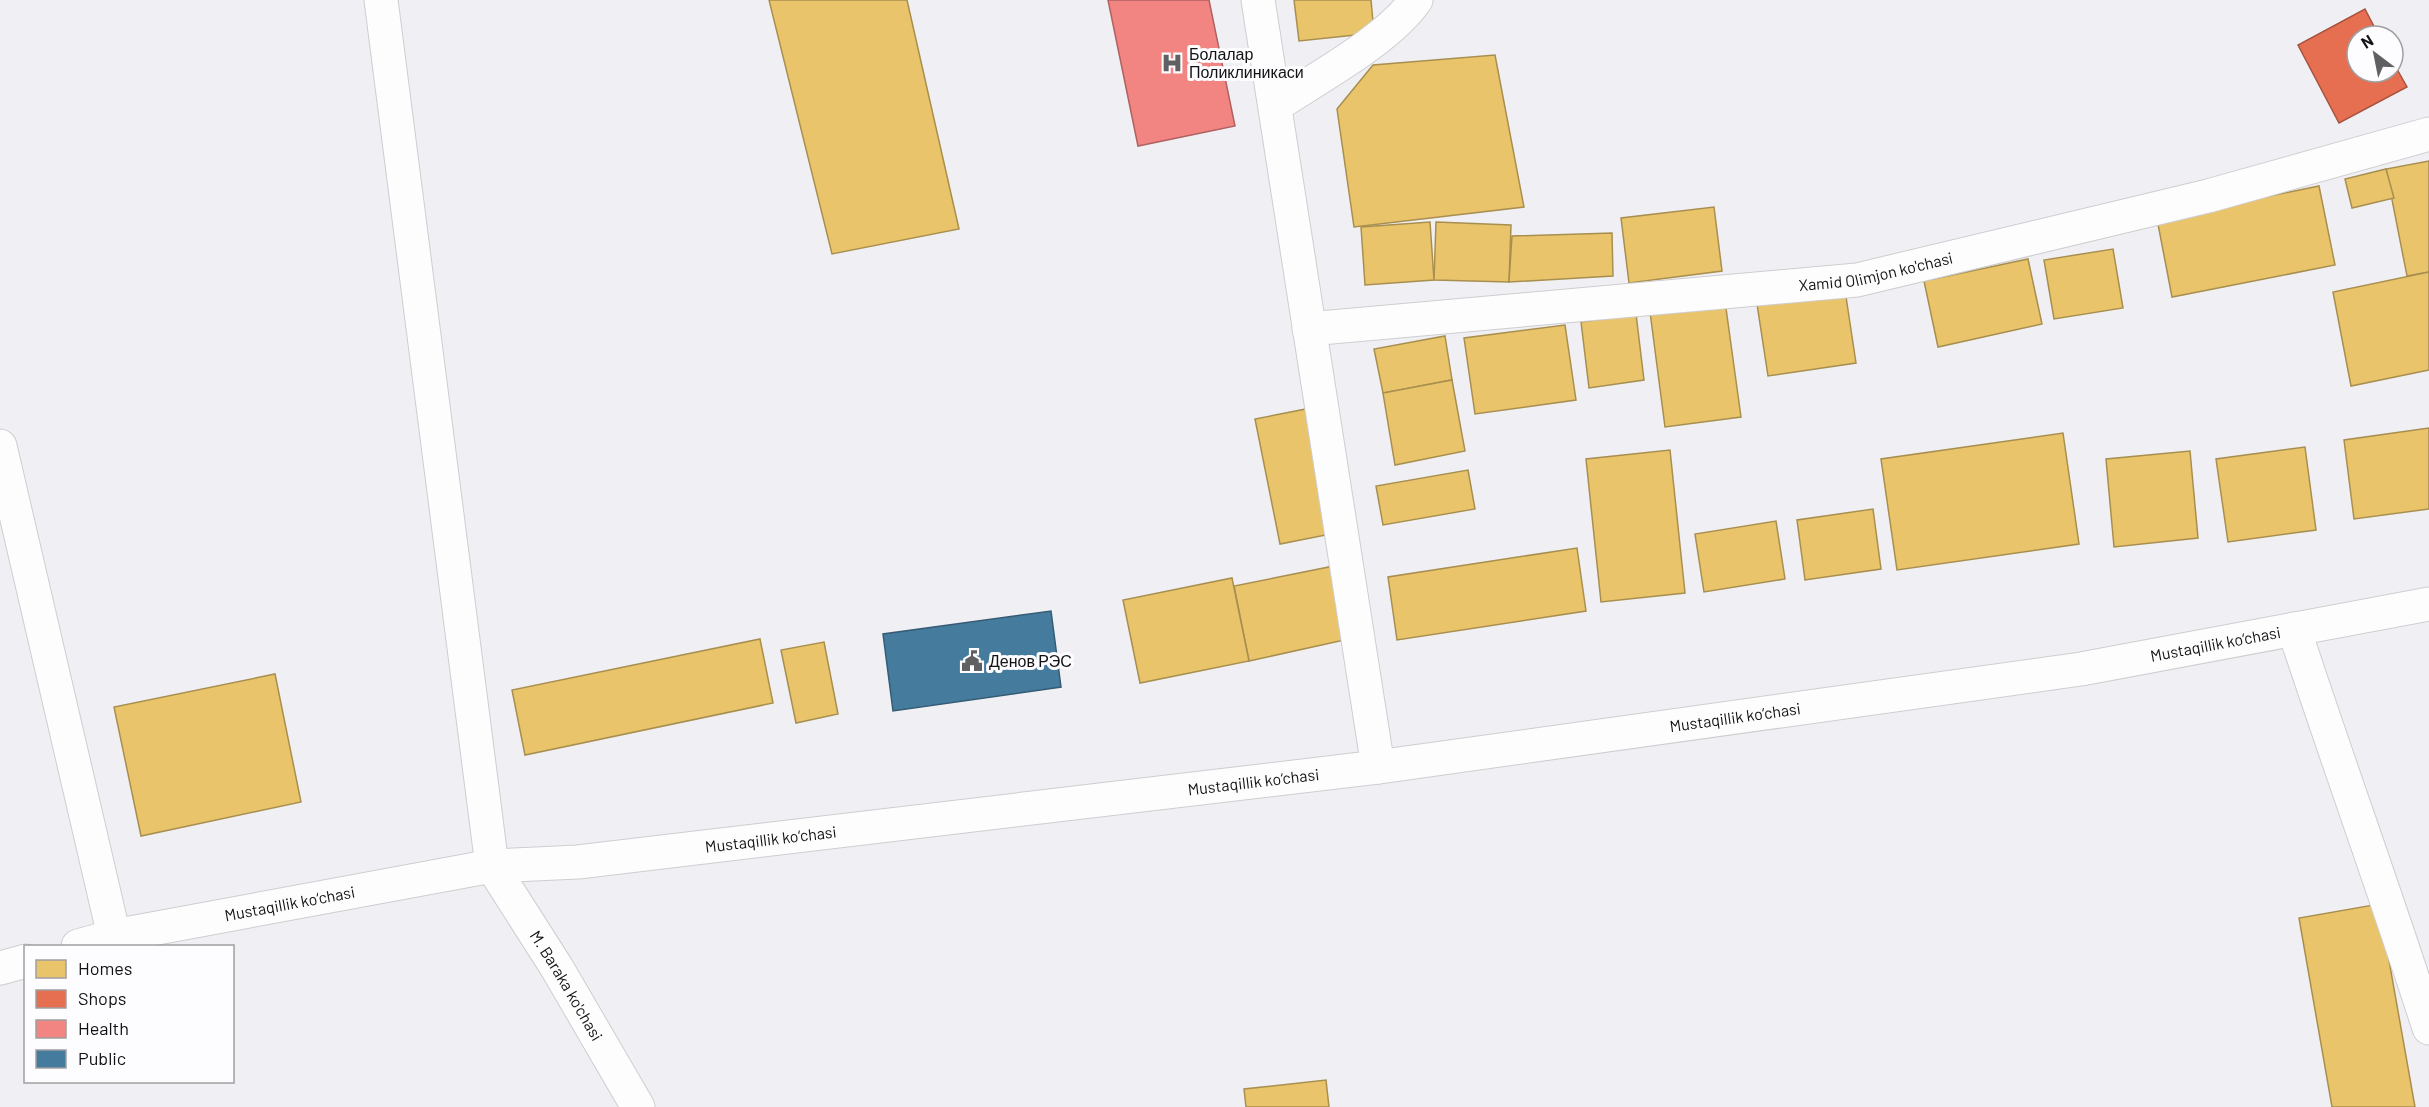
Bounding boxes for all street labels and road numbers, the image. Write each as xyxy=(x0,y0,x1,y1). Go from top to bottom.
street label: Xamid Olimjon ko'chasi xyxy=(1798,247,1955,294)
street label: Mustaqillik ko‘chasi xyxy=(2149,622,2282,665)
street label: Mustaqillik ko‘chasi xyxy=(1668,698,1802,735)
street label: Mustaqillik ko‘chasi xyxy=(1187,764,1320,799)
street label: Mustaqillik ko‘chasi xyxy=(704,821,837,856)
street label: Mustaqillik ko‘chasi xyxy=(223,882,356,924)
street label: M. Baraka ko'chasi xyxy=(527,927,607,1044)

